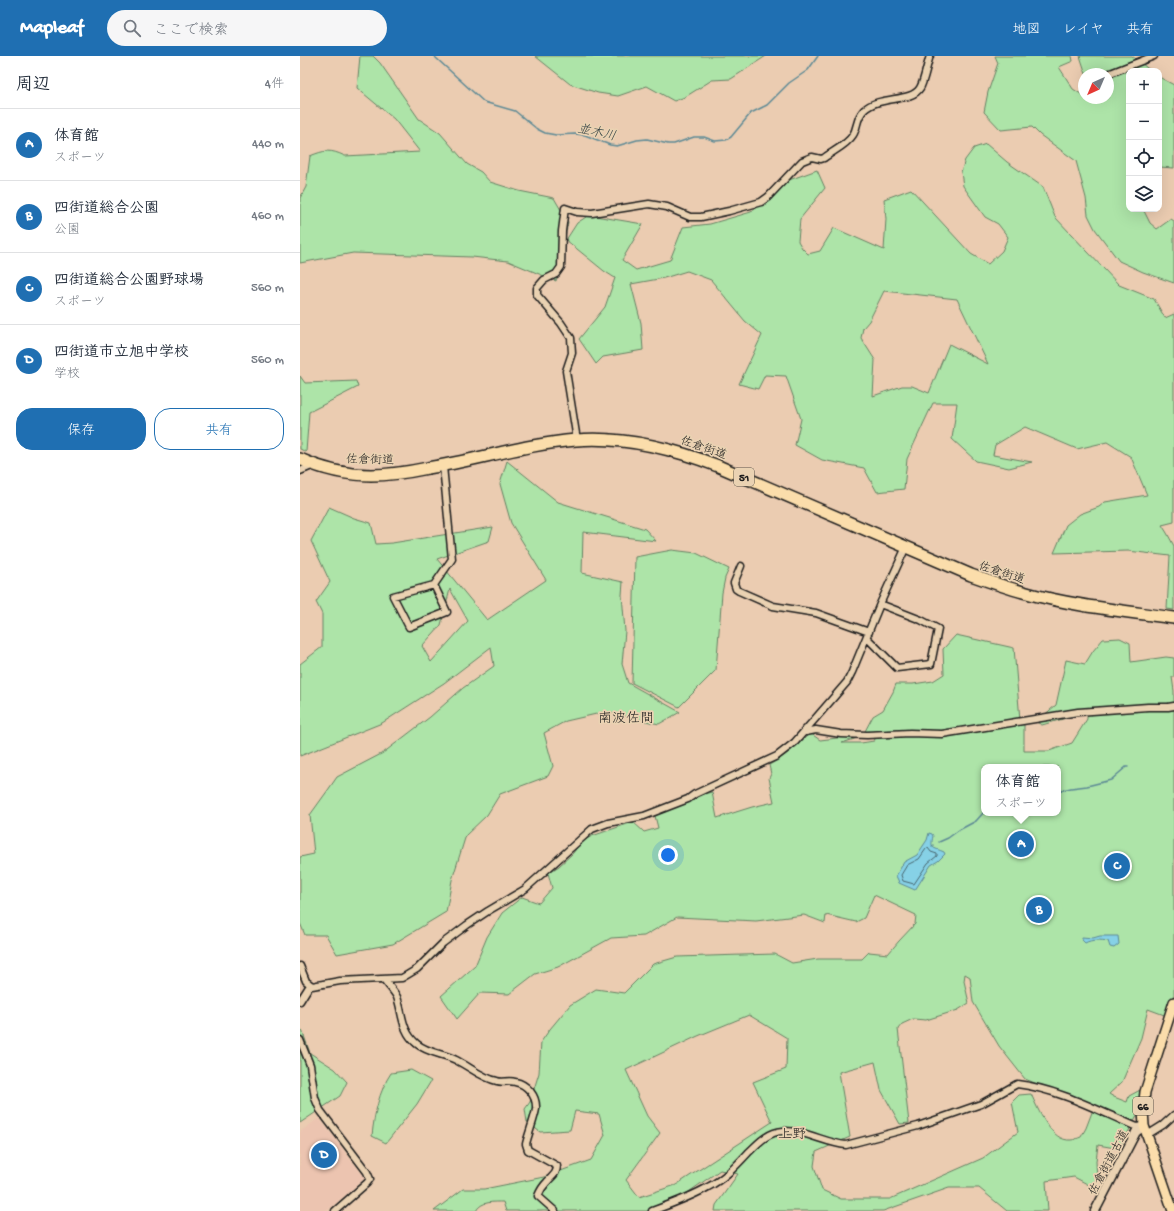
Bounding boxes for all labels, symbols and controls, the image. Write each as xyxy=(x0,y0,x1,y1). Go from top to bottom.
search box xyxy=(107,10,387,46)
text: Mapleaf xyxy=(20,17,83,40)
icon: search xyxy=(121,17,143,39)
text: ここで検索 xyxy=(153,22,228,40)
text: 地図 xyxy=(1013,22,1041,39)
text: レイヤ xyxy=(1063,22,1104,39)
text: 共有 xyxy=(1126,22,1154,39)
north arrow xyxy=(1078,68,1114,104)
map controls xyxy=(1126,68,1162,212)
button: + xyxy=(1126,68,1162,104)
text: 周辺 xyxy=(16,76,50,96)
text: 4件 xyxy=(265,77,284,92)
button: − xyxy=(1126,104,1162,140)
water label: 並木川 xyxy=(576,121,617,145)
text: 体育館 xyxy=(54,128,99,146)
text: A xyxy=(25,137,33,152)
text: 440 m xyxy=(252,137,284,152)
button: locate xyxy=(1126,140,1162,176)
text: スポーツ xyxy=(54,151,106,166)
button: layers xyxy=(1126,176,1162,212)
text: 四街道総合公園 xyxy=(54,200,159,218)
text: B xyxy=(26,209,32,224)
text: 460 m xyxy=(252,209,284,224)
text: 公園 xyxy=(54,223,80,238)
text: 四街道総合公園野球場 xyxy=(54,272,204,290)
text: C xyxy=(25,281,33,296)
text: 560 m xyxy=(251,281,284,296)
text: スポーツ xyxy=(54,295,106,310)
text: 四街道市立旭中学校 xyxy=(54,344,189,362)
text: D xyxy=(25,353,33,368)
text: 560 m xyxy=(251,353,284,368)
text: 学校 xyxy=(54,367,80,382)
button: 保存 xyxy=(16,408,146,450)
button: 共有 xyxy=(154,408,284,450)
street label: 佐倉街道 xyxy=(678,434,729,463)
street label: 佐倉街道 xyxy=(346,453,394,468)
road number: 51 xyxy=(734,468,754,486)
street label: 佐倉街道 xyxy=(976,559,1027,588)
district label: 南波佐間 xyxy=(598,711,654,728)
popup xyxy=(981,764,1061,816)
text: 体育館 xyxy=(995,774,1040,792)
text: スポーツ xyxy=(995,797,1047,812)
pin: A xyxy=(1008,829,1034,859)
your location xyxy=(658,845,678,865)
pin: C xyxy=(1104,851,1130,881)
pin: B xyxy=(1026,895,1052,925)
road number: 66 xyxy=(1133,1097,1153,1115)
district label: 上野 xyxy=(778,1127,806,1144)
street label: 佐倉街道古道 xyxy=(1086,1127,1133,1198)
pin: D xyxy=(311,1140,337,1170)

